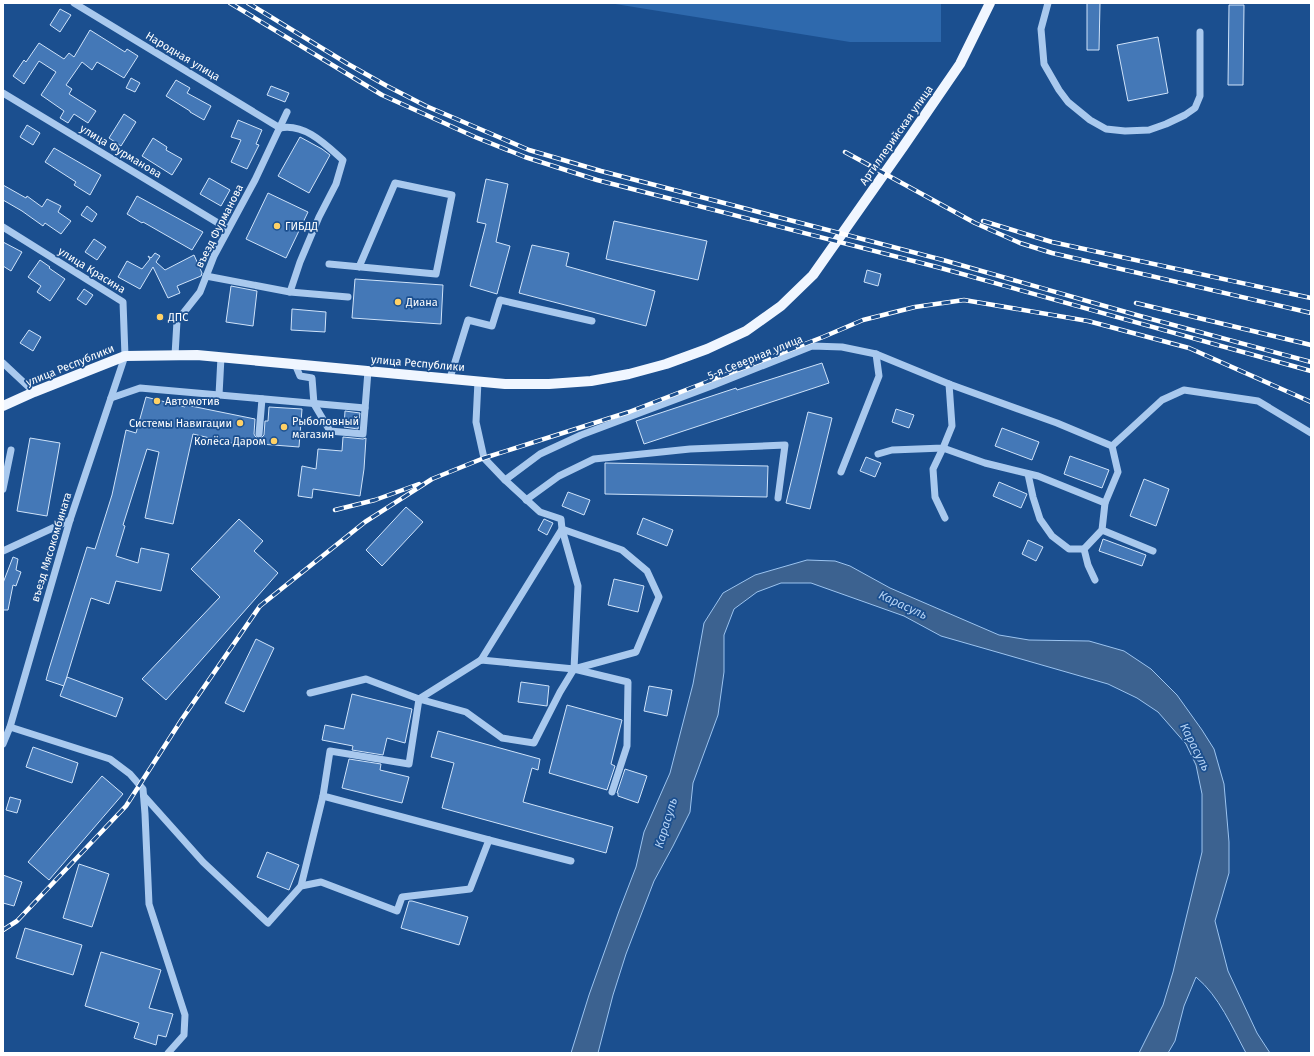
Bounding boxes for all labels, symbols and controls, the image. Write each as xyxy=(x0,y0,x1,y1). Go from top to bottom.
street label: Народная улица xyxy=(143,29,222,84)
street label: Артиллерийская улица xyxy=(857,83,936,188)
street label: улица Фурманова xyxy=(78,122,164,181)
street label: въезд Фурманова xyxy=(193,182,246,270)
place label: ГИБДД xyxy=(285,220,318,233)
marker: ГИБДД xyxy=(272,221,282,231)
street label: улица Красина xyxy=(56,245,128,296)
place label: Диана xyxy=(405,296,438,309)
marker: Диана xyxy=(393,297,403,307)
place label: ДПС xyxy=(167,311,188,324)
marker: ДПС xyxy=(155,312,165,322)
street label: 5-я Северная улица xyxy=(706,332,805,383)
street label: улица Республики xyxy=(24,342,116,389)
street label: улица Республики xyxy=(370,353,465,374)
place label: Автомотив xyxy=(165,395,220,408)
marker: Автомотив xyxy=(152,396,162,406)
place label: Рыболовный магазин xyxy=(292,415,359,441)
place label: Системы Навигации xyxy=(129,417,232,430)
marker: Системы Навигации xyxy=(235,418,245,428)
marker: Рыболовный магазин xyxy=(279,422,289,432)
place label: Колёса Даром xyxy=(194,435,266,448)
marker: Колёса Даром xyxy=(269,436,279,446)
street label: въезд Мясокомбината xyxy=(29,491,74,604)
water label: Карасуль xyxy=(877,588,929,622)
water label: Карасуль xyxy=(1177,721,1213,773)
water label: Карасуль xyxy=(652,796,680,850)

